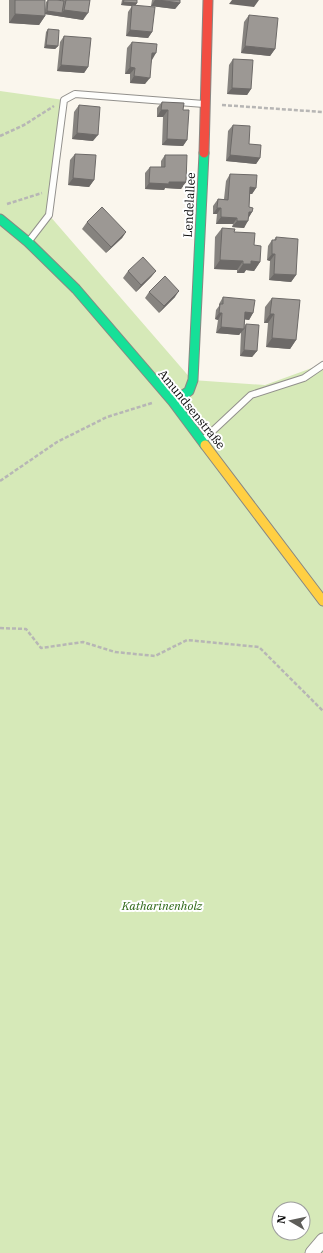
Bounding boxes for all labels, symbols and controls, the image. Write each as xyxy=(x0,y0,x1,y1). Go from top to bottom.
street label: Lendelallee xyxy=(180,172,198,238)
street label: Amundsenstraße xyxy=(155,366,229,452)
park label: Katharinenholz xyxy=(121,898,203,913)
north arrow xyxy=(271,1201,311,1241)
text: N xyxy=(274,1214,289,1225)

